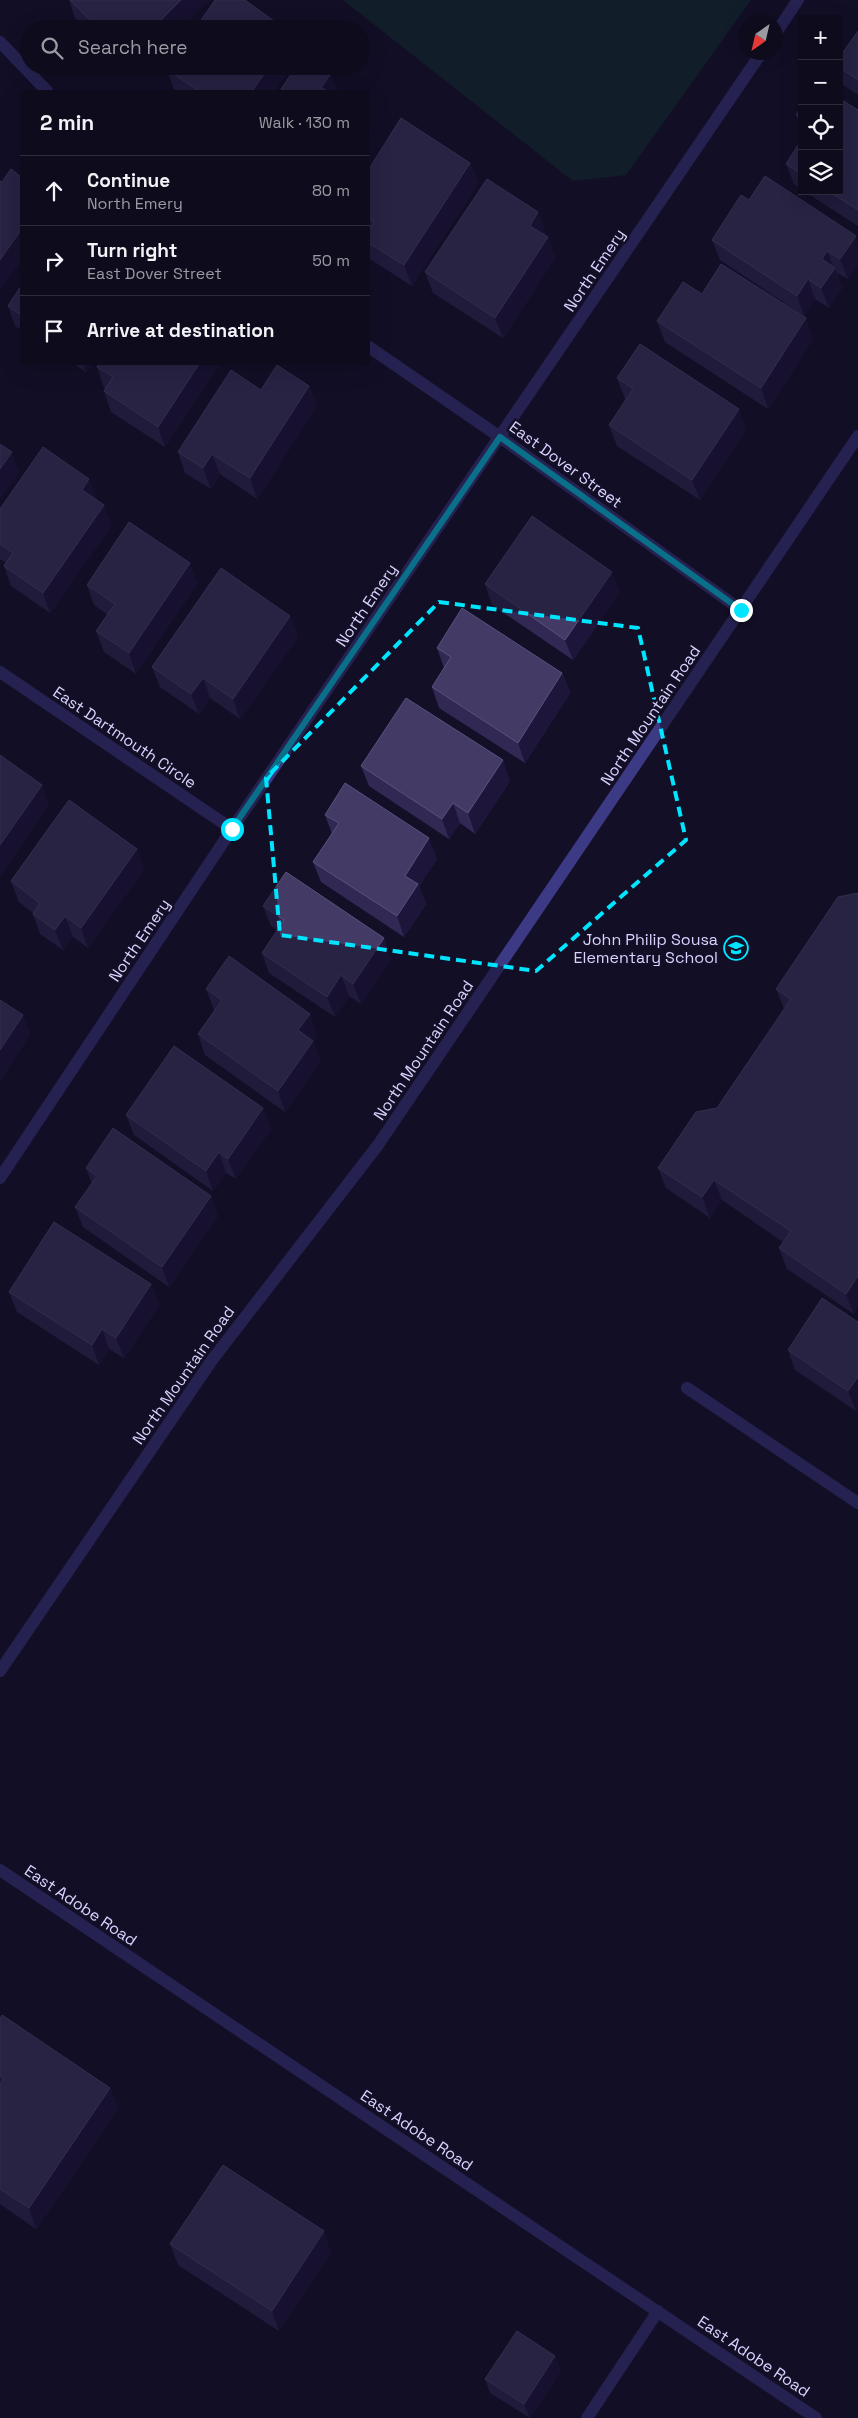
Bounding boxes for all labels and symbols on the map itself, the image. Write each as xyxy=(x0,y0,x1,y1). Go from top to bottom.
north arrow xyxy=(738,15,783,60)
street label: North Emery xyxy=(559,225,630,316)
street label: East Dover Street xyxy=(505,416,626,513)
street label: North Emery xyxy=(331,560,402,651)
route end xyxy=(730,599,753,622)
street label: North Mountain Road xyxy=(596,641,705,789)
street label: East Dartmouth Circle xyxy=(49,682,201,793)
route start xyxy=(221,818,244,841)
street label: North Emery xyxy=(104,895,175,986)
place label: John Philip Sousa Elementary School xyxy=(573,929,718,968)
school or university icon: John Philip Sousa Elementary School xyxy=(723,935,749,961)
street label: North Mountain Road xyxy=(369,976,478,1124)
street label: North Mountain Road xyxy=(128,1302,239,1449)
street label: East Adobe Road xyxy=(21,1860,141,1951)
street label: East Adobe Road xyxy=(357,2085,477,2176)
street label: East Adobe Road xyxy=(694,2311,814,2402)

